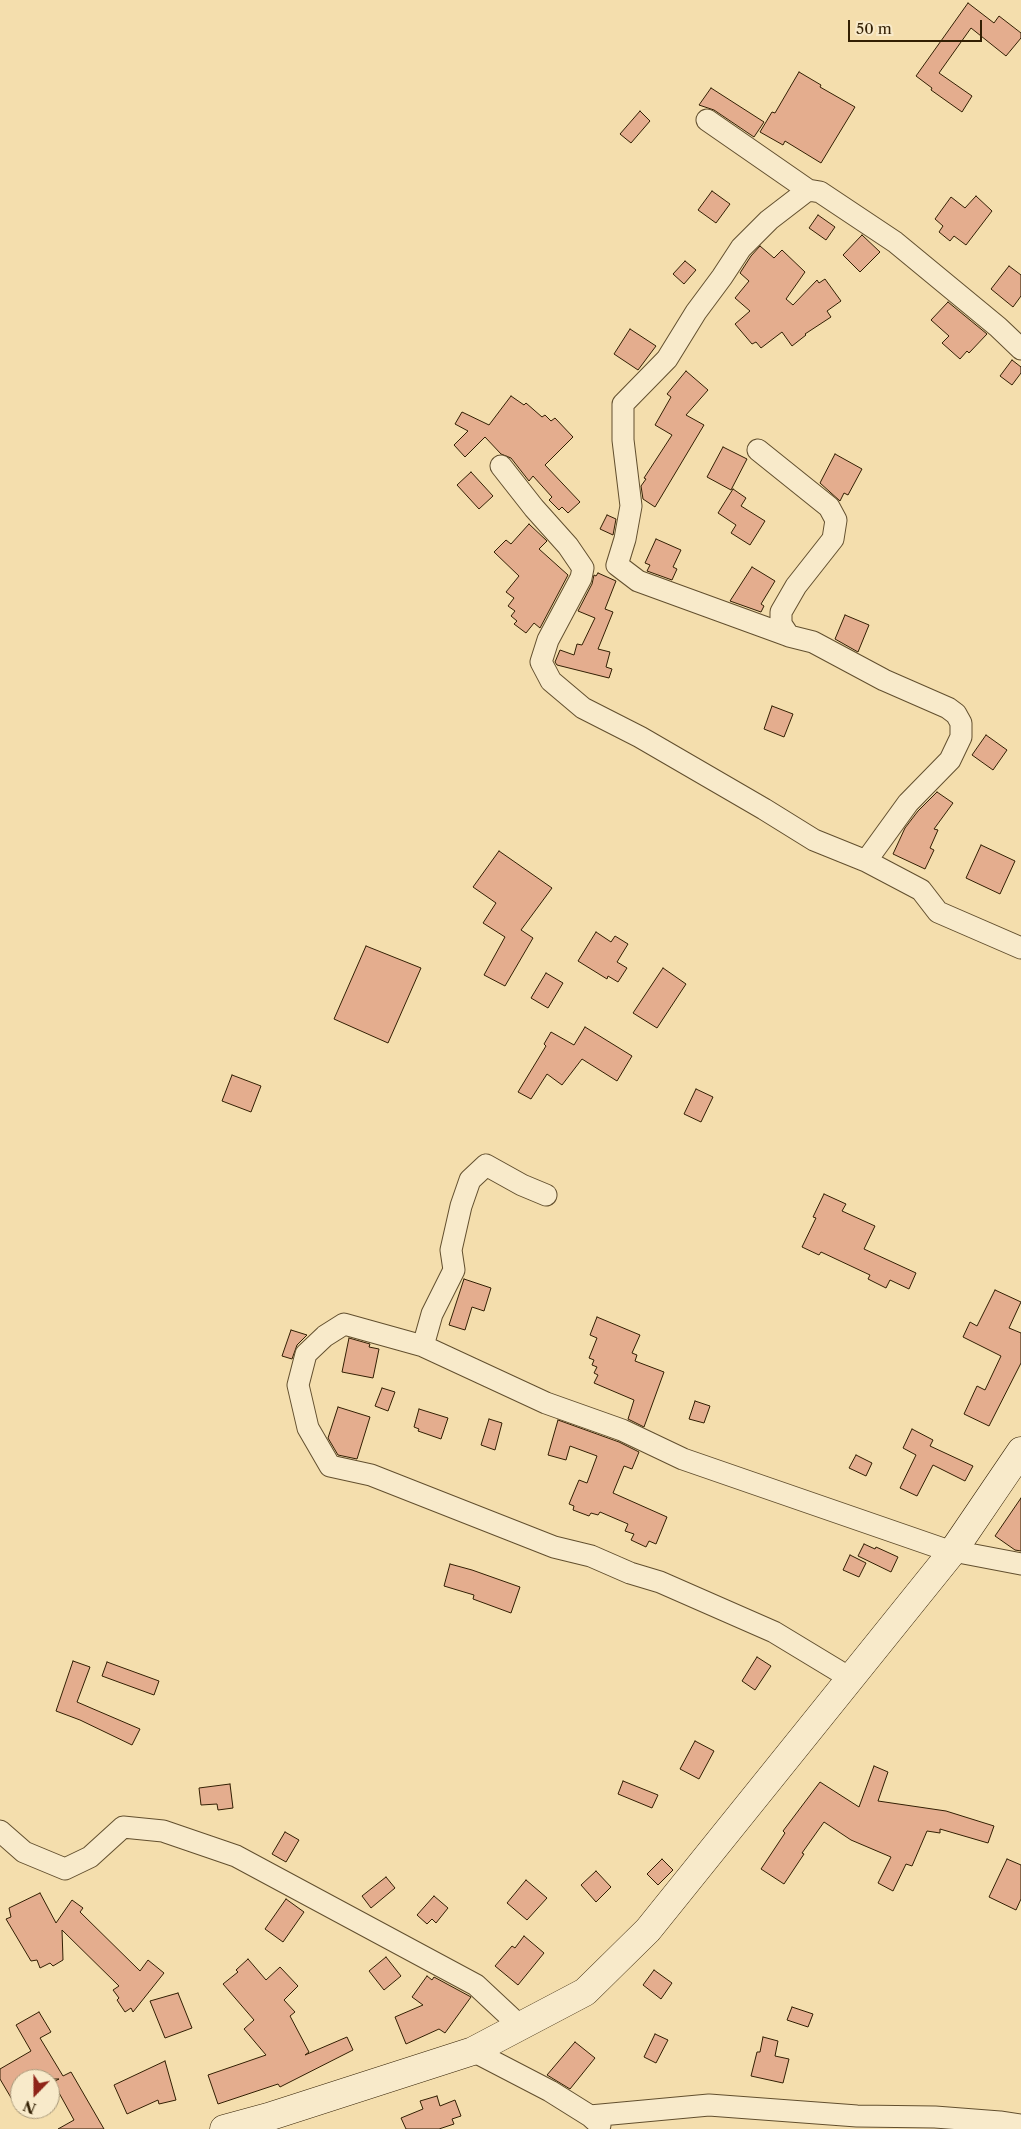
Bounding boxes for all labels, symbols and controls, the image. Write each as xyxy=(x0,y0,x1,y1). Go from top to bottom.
scale bar xyxy=(851,10,985,42)
text: 50 m xyxy=(856,19,892,38)
north arrow xyxy=(10,2069,60,2119)
text: N xyxy=(21,2096,39,2118)

